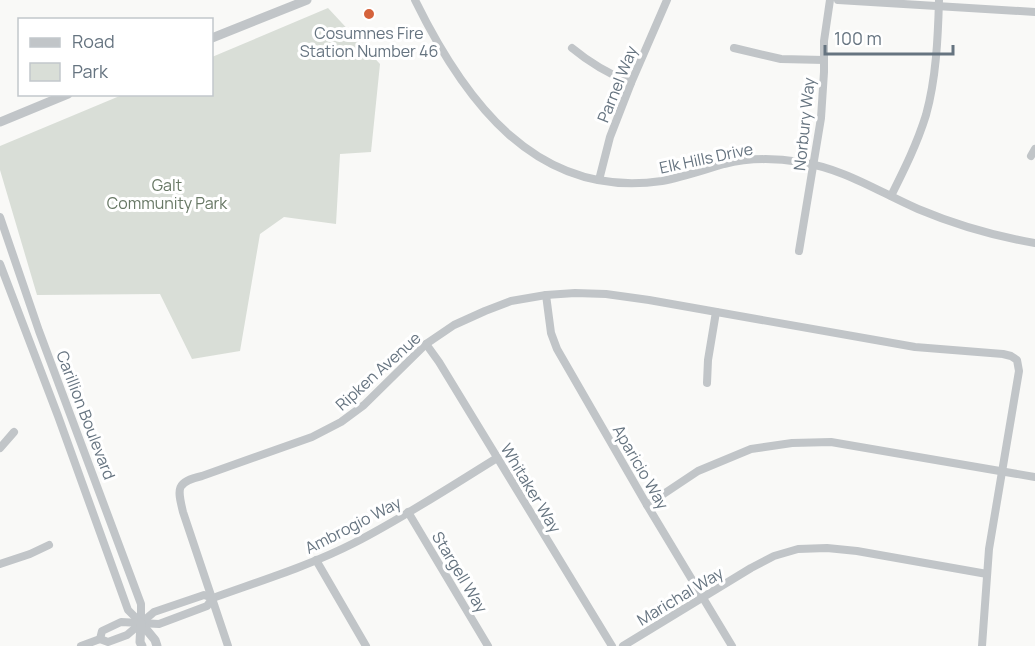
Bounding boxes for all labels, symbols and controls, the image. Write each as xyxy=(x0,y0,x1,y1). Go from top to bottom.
marker: Cosumnes Fire Station Number 46 xyxy=(362,7,376,21)
legend xyxy=(18,18,213,96)
scale bar xyxy=(825,18,952,56)
place label: Cosumnes Fire Station Number 46 xyxy=(300,22,438,62)
text: 100 m xyxy=(834,26,882,50)
text: Road xyxy=(72,29,115,53)
street label: Parnel Way xyxy=(592,42,643,126)
text: Park xyxy=(72,59,109,83)
street label: Norbury Way xyxy=(788,76,820,172)
street label: Elk Hills Drive xyxy=(657,137,755,179)
park label: Galt Community Park xyxy=(107,174,228,214)
street label: Ripken Avenue xyxy=(331,327,425,415)
street label: Carillion Boulevard xyxy=(51,347,121,483)
street label: Aparicio Way xyxy=(608,421,674,514)
street label: Whitaker Way xyxy=(496,439,567,537)
street label: Ambrogio Way xyxy=(301,491,405,559)
street label: Stargell Way xyxy=(427,527,493,617)
street label: Marichal Way xyxy=(633,561,728,630)

